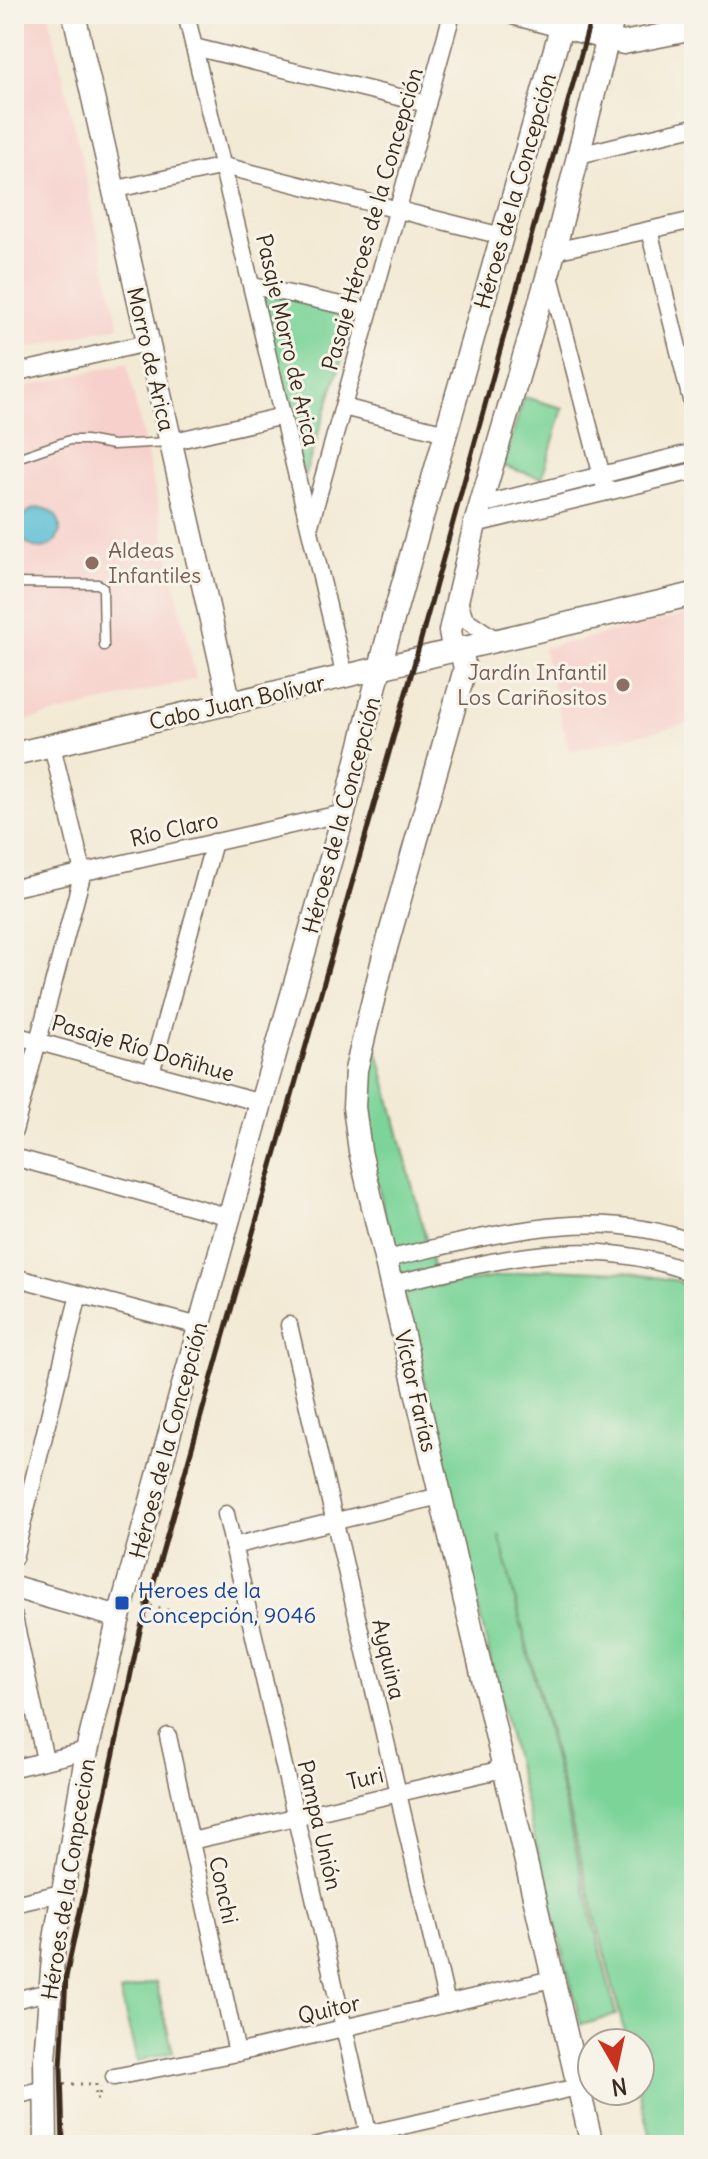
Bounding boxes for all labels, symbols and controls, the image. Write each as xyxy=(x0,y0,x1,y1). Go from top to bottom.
street label: Pasaje Héroes de la Concepción xyxy=(315,64,429,374)
street label: Héroes de la Concepción xyxy=(468,70,562,312)
street label: Pasaje Morro de Arica xyxy=(250,231,326,449)
street label: Morro de Arica xyxy=(121,284,181,434)
place label: Aldeas Infantiles xyxy=(108,536,201,589)
marker: Aldeas Infantiles xyxy=(83,554,101,572)
place label: Jardín Infantil Los Cariñositos xyxy=(457,658,607,711)
street label: Cabo Juan Bolívar xyxy=(146,668,328,736)
marker: Jardín Infantil Los Cariñositos xyxy=(614,676,632,694)
street label: Héroes de la Concepción xyxy=(296,693,386,937)
street label: Río Claro xyxy=(127,805,221,853)
street label: Pasaje Río Doñihue xyxy=(48,1008,238,1088)
street label: Héroes de la Concepción xyxy=(123,1318,213,1562)
street label: Víctor Farías xyxy=(388,1327,444,1455)
place label: Heroes de la Concepción, 9046 xyxy=(138,1576,316,1629)
marker: Heroes de la Concepción, 9046 xyxy=(113,1594,131,1612)
street label: Ayquina xyxy=(366,1616,412,1702)
street label: Héroes de la Conpcecion xyxy=(35,1756,101,2002)
street label: Pampa Unión xyxy=(291,1757,349,1893)
street label: Turi xyxy=(344,1760,386,1796)
street label: Conchi xyxy=(203,1854,245,1926)
street label: Quitor xyxy=(295,1988,363,2030)
north arrow xyxy=(576,2027,656,2107)
text: N xyxy=(609,2072,629,2102)

